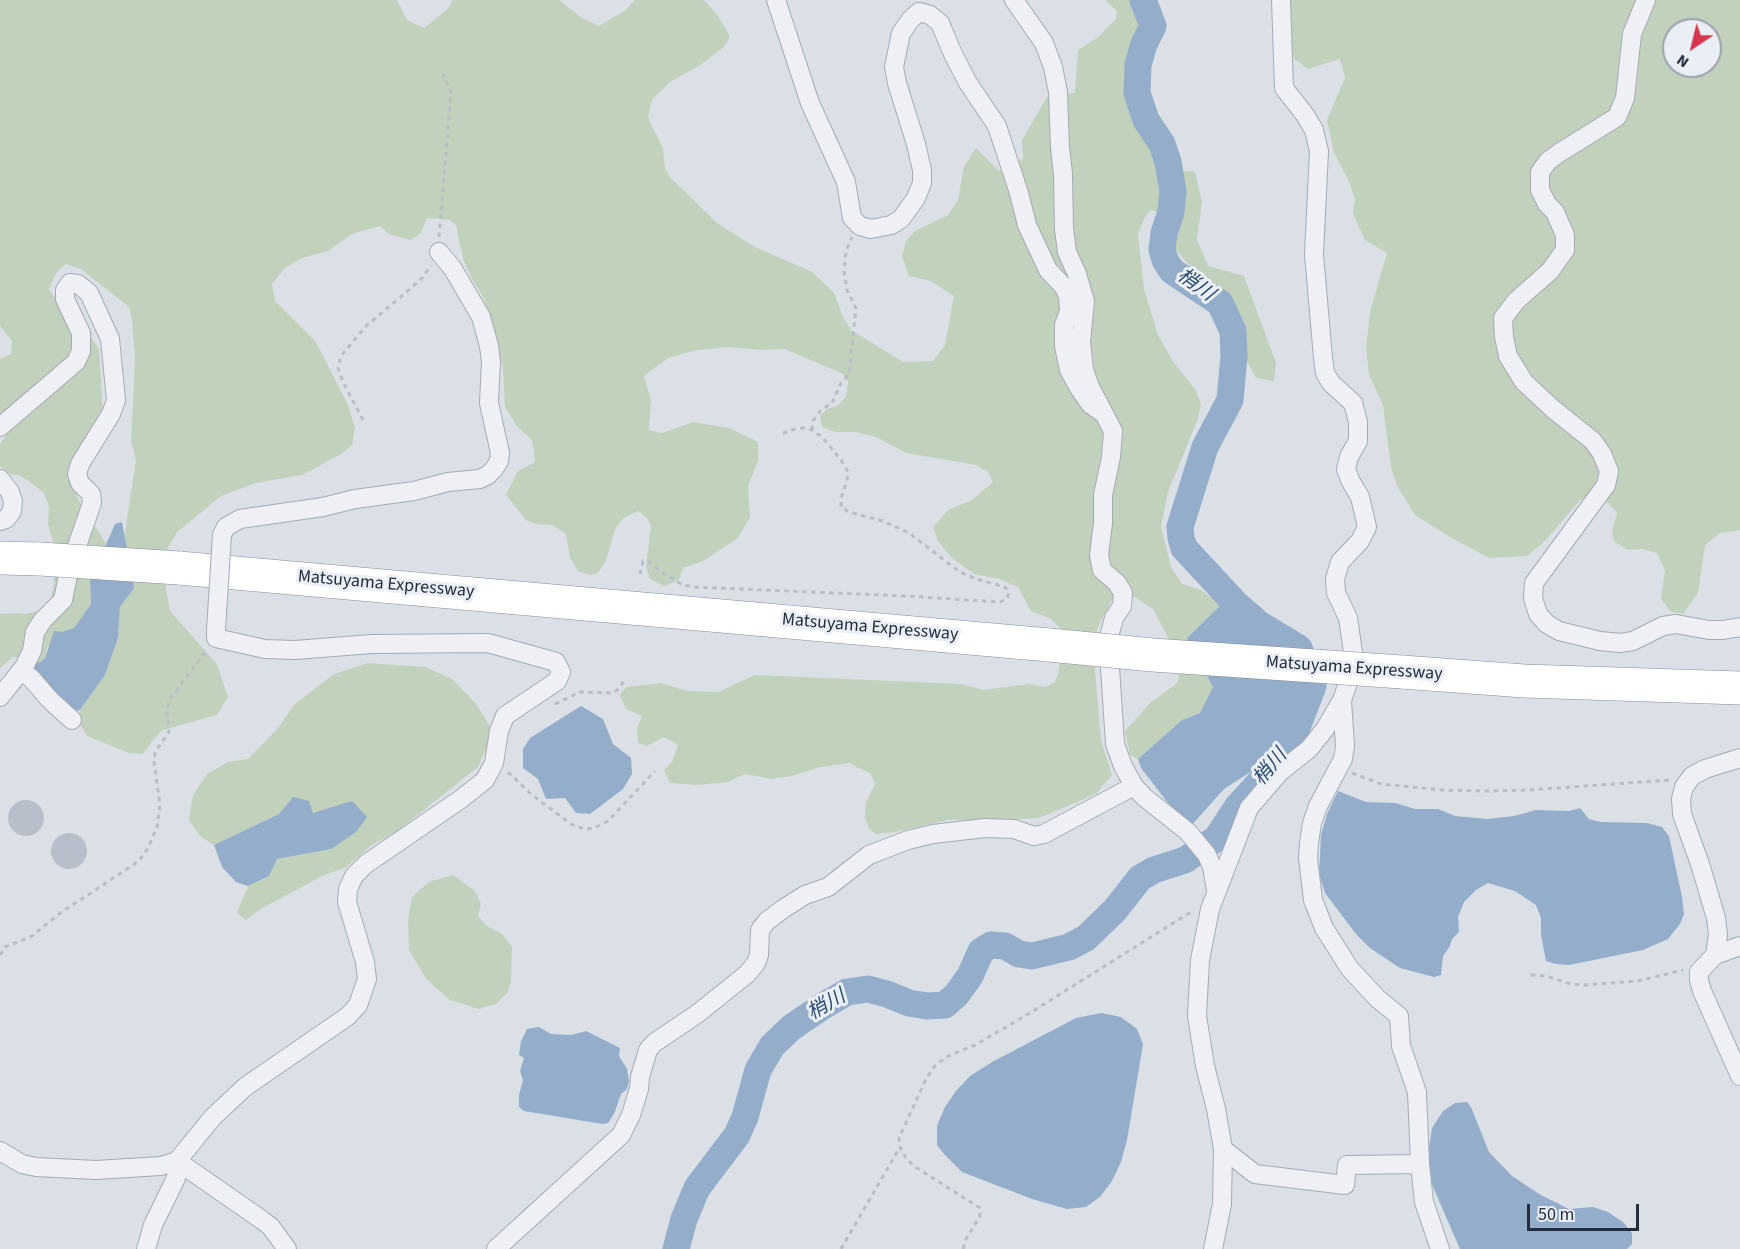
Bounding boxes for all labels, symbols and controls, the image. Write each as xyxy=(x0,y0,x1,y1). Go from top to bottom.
north arrow xyxy=(1662,18,1722,78)
text: N xyxy=(1672,49,1693,73)
water label: 梢川 xyxy=(1172,265,1218,307)
street label: Matsuyama Expressway xyxy=(297,567,475,603)
street label: Matsuyama Expressway xyxy=(781,610,959,646)
street label: Matsuyama Expressway xyxy=(1265,652,1443,686)
water label: 梢川 xyxy=(1249,745,1293,791)
water label: 梢川 xyxy=(804,986,850,1026)
scale bar xyxy=(1530,1192,1642,1230)
text: 50 m xyxy=(1538,1202,1574,1227)

